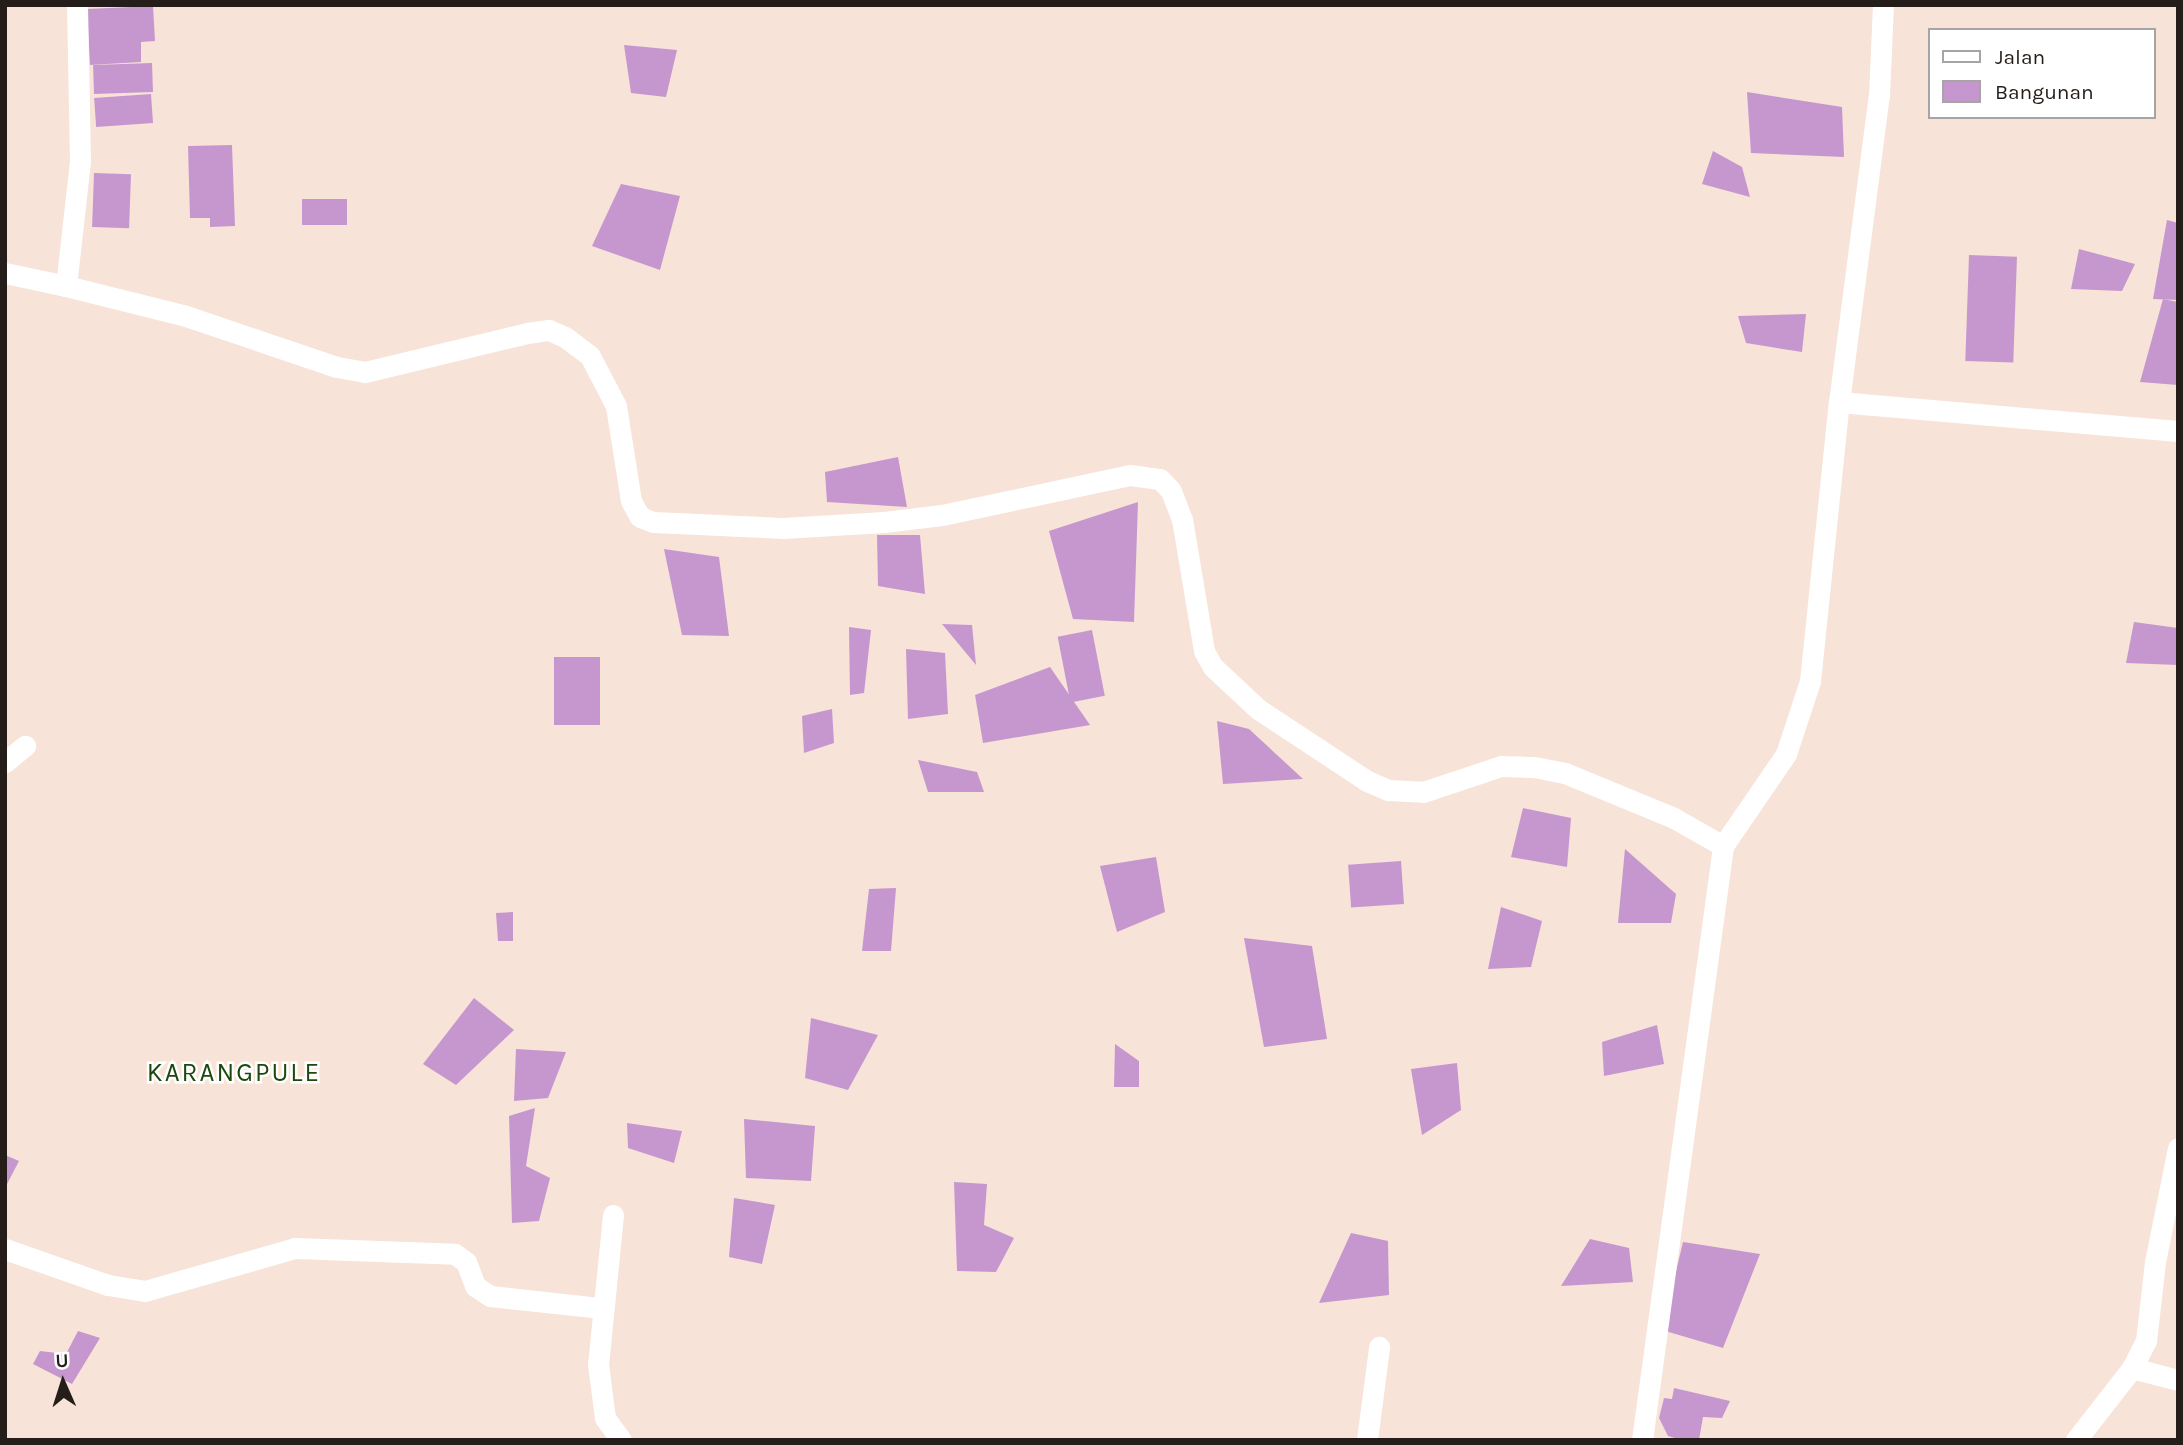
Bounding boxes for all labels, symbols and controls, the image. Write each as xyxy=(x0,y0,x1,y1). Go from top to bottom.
legend xyxy=(1927,28,2155,119)
text: Jalan xyxy=(1995,45,2045,69)
text: Bangunan xyxy=(1995,80,2094,104)
district label: KARANGPULE xyxy=(148,1057,320,1089)
north arrow xyxy=(28,1347,98,1417)
text: U xyxy=(55,1350,69,1372)

